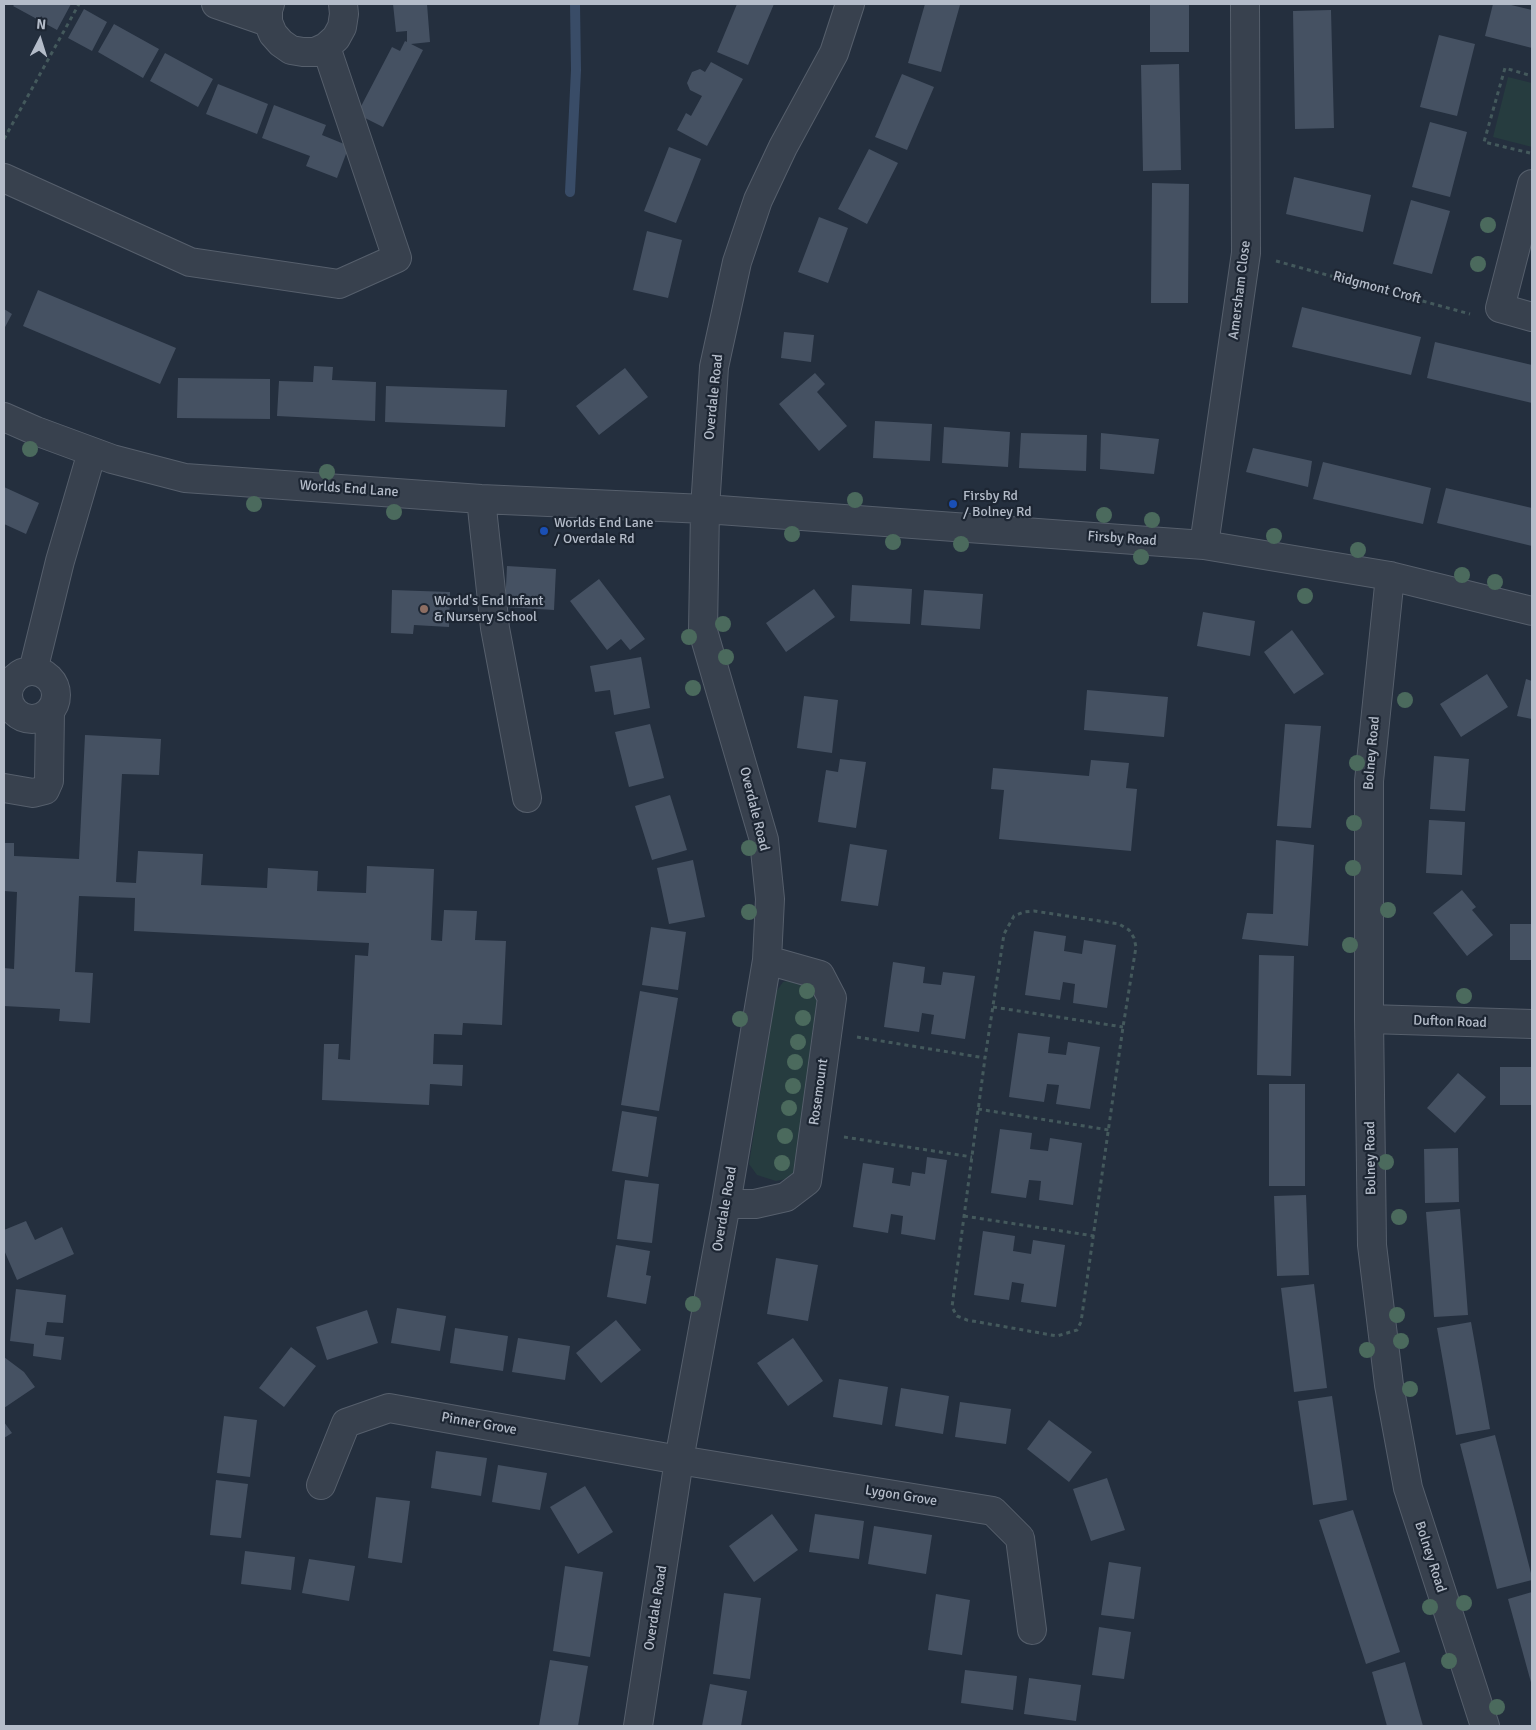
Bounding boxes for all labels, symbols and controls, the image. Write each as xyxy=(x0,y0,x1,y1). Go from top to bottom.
north arrow xyxy=(15,15,65,65)
text: N xyxy=(36,16,47,33)
street label: Amersham Close xyxy=(1226,239,1254,341)
street label: Ridgmont Croft xyxy=(1331,268,1423,308)
street label: Overdale Road xyxy=(701,353,727,441)
street label: Worlds End Lane xyxy=(299,477,399,501)
place label: Firsby Rd / Bolney Rd xyxy=(963,488,1032,520)
marker: Firsby Rd / Bolney Rd xyxy=(947,498,959,510)
place label: Worlds End Lane / Overdale Rd xyxy=(554,515,653,548)
marker: Worlds End Lane / Overdale Rd xyxy=(538,525,550,537)
street label: Firsby Road xyxy=(1087,528,1157,550)
place label: World's End Infant & Nursery School xyxy=(434,593,543,626)
marker: World's End Infant & Nursery School xyxy=(418,603,430,615)
street label: Bolney Road xyxy=(1360,715,1384,791)
street label: Overdale Road xyxy=(735,765,773,853)
street label: Dufton Road xyxy=(1413,1012,1487,1032)
street label: Rosemount xyxy=(806,1058,832,1126)
street label: Bolney Road xyxy=(1362,1121,1380,1195)
street label: Overdale Road xyxy=(709,1165,741,1253)
street label: Pinner Grove xyxy=(440,1409,518,1439)
street label: Lygon Grove xyxy=(864,1482,938,1510)
street label: Bolney Road xyxy=(1411,1519,1449,1595)
street label: Overdale Road xyxy=(641,1564,671,1652)

